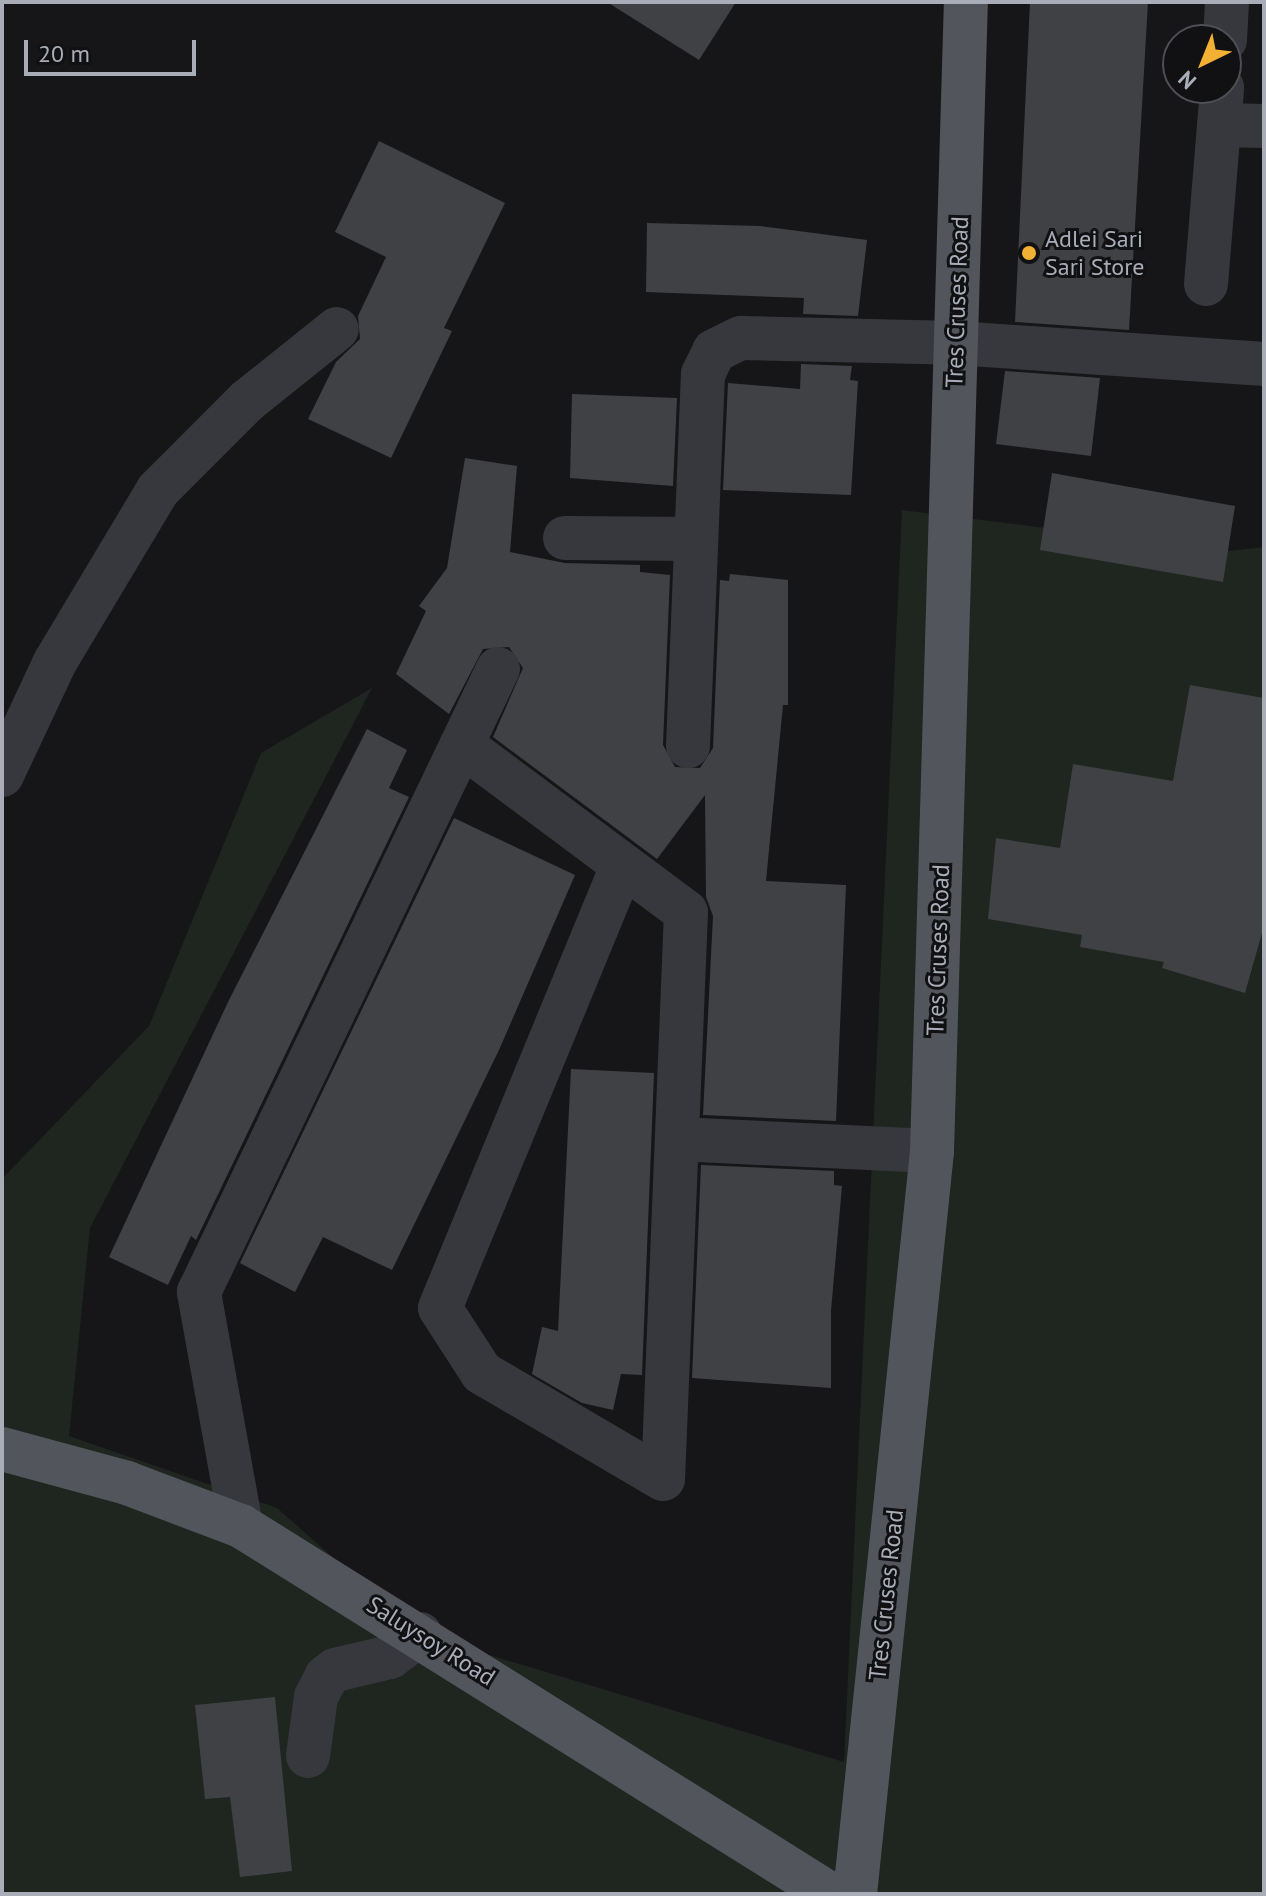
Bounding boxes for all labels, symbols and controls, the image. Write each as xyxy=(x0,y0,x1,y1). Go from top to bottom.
scale bar xyxy=(28,24,200,74)
north arrow xyxy=(1162,24,1242,104)
text: 20 m xyxy=(38,38,90,69)
text: N xyxy=(1172,65,1202,95)
street label: Tres Cruses Road xyxy=(940,216,974,388)
place label: Adlei Sari Sari Store xyxy=(1045,225,1144,281)
marker: Adlei Sari Sari Store xyxy=(1020,244,1038,262)
street label: Tres Cruses Road xyxy=(921,864,955,1036)
street label: Tres Cruses Road xyxy=(863,1508,909,1682)
street label: Saluysoy Road xyxy=(361,1590,501,1692)

